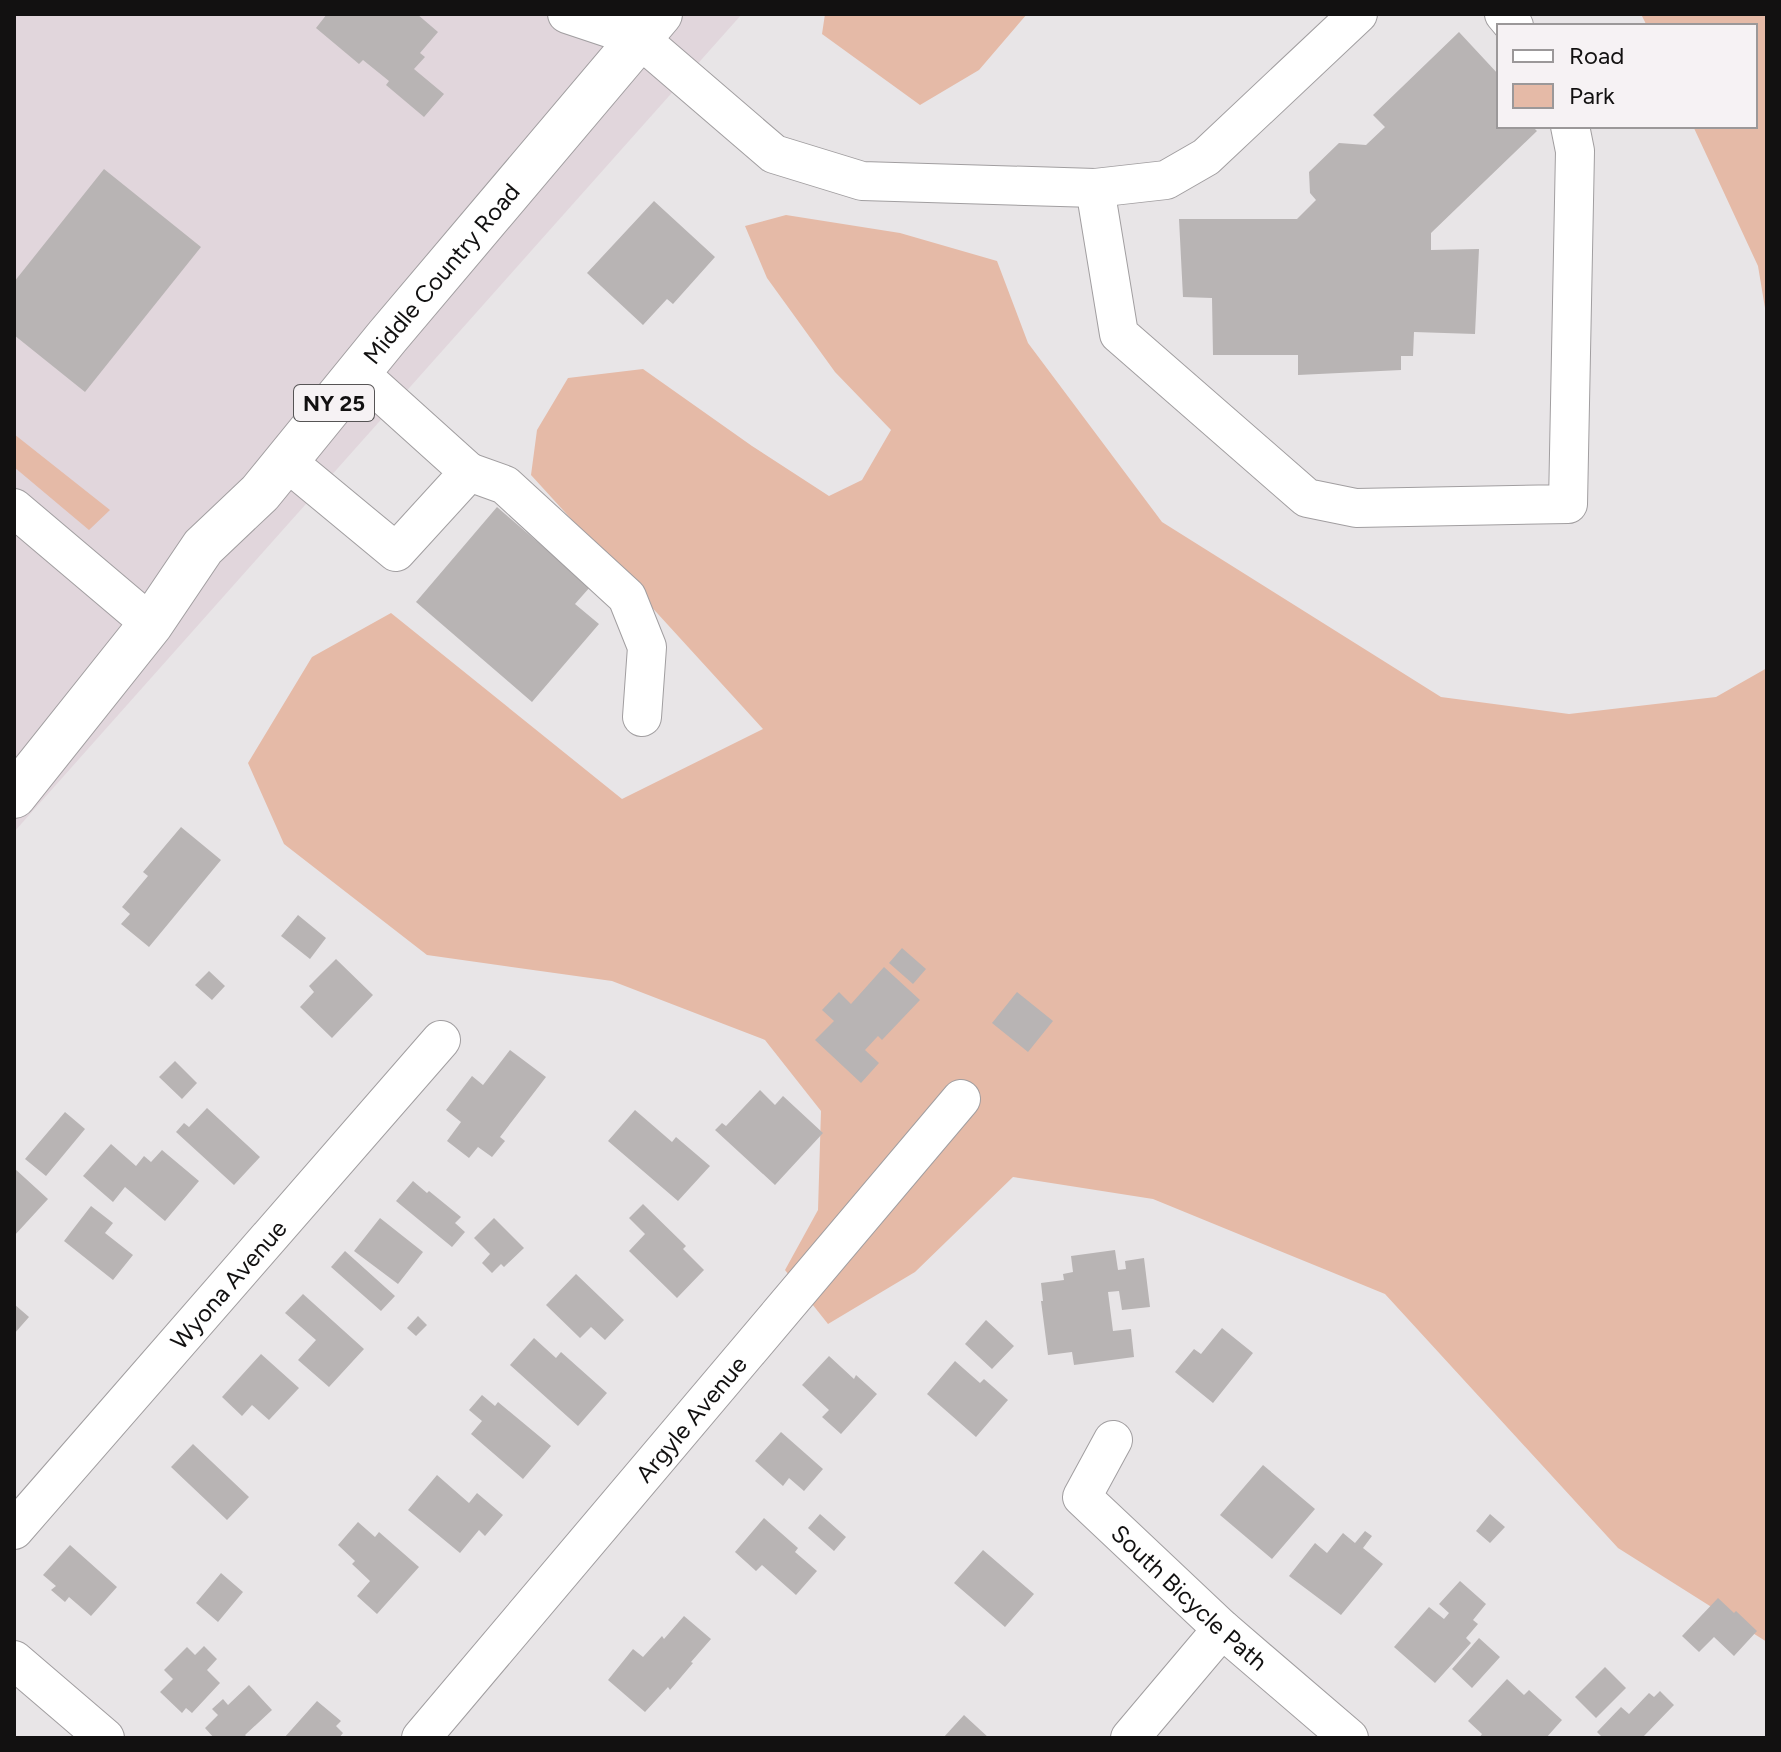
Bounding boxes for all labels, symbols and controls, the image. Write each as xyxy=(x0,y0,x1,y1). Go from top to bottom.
legend xyxy=(1497,24,1757,128)
text: Road xyxy=(1569,41,1624,70)
text: Park xyxy=(1569,81,1615,110)
street label: Middle Country Road xyxy=(357,177,525,370)
road number: NY 25 xyxy=(294,385,374,421)
street label: Wyona Avenue xyxy=(164,1214,292,1355)
street label: Argyle Avenue xyxy=(629,1350,752,1488)
street label: South Bicycle Path xyxy=(1106,1518,1274,1676)

